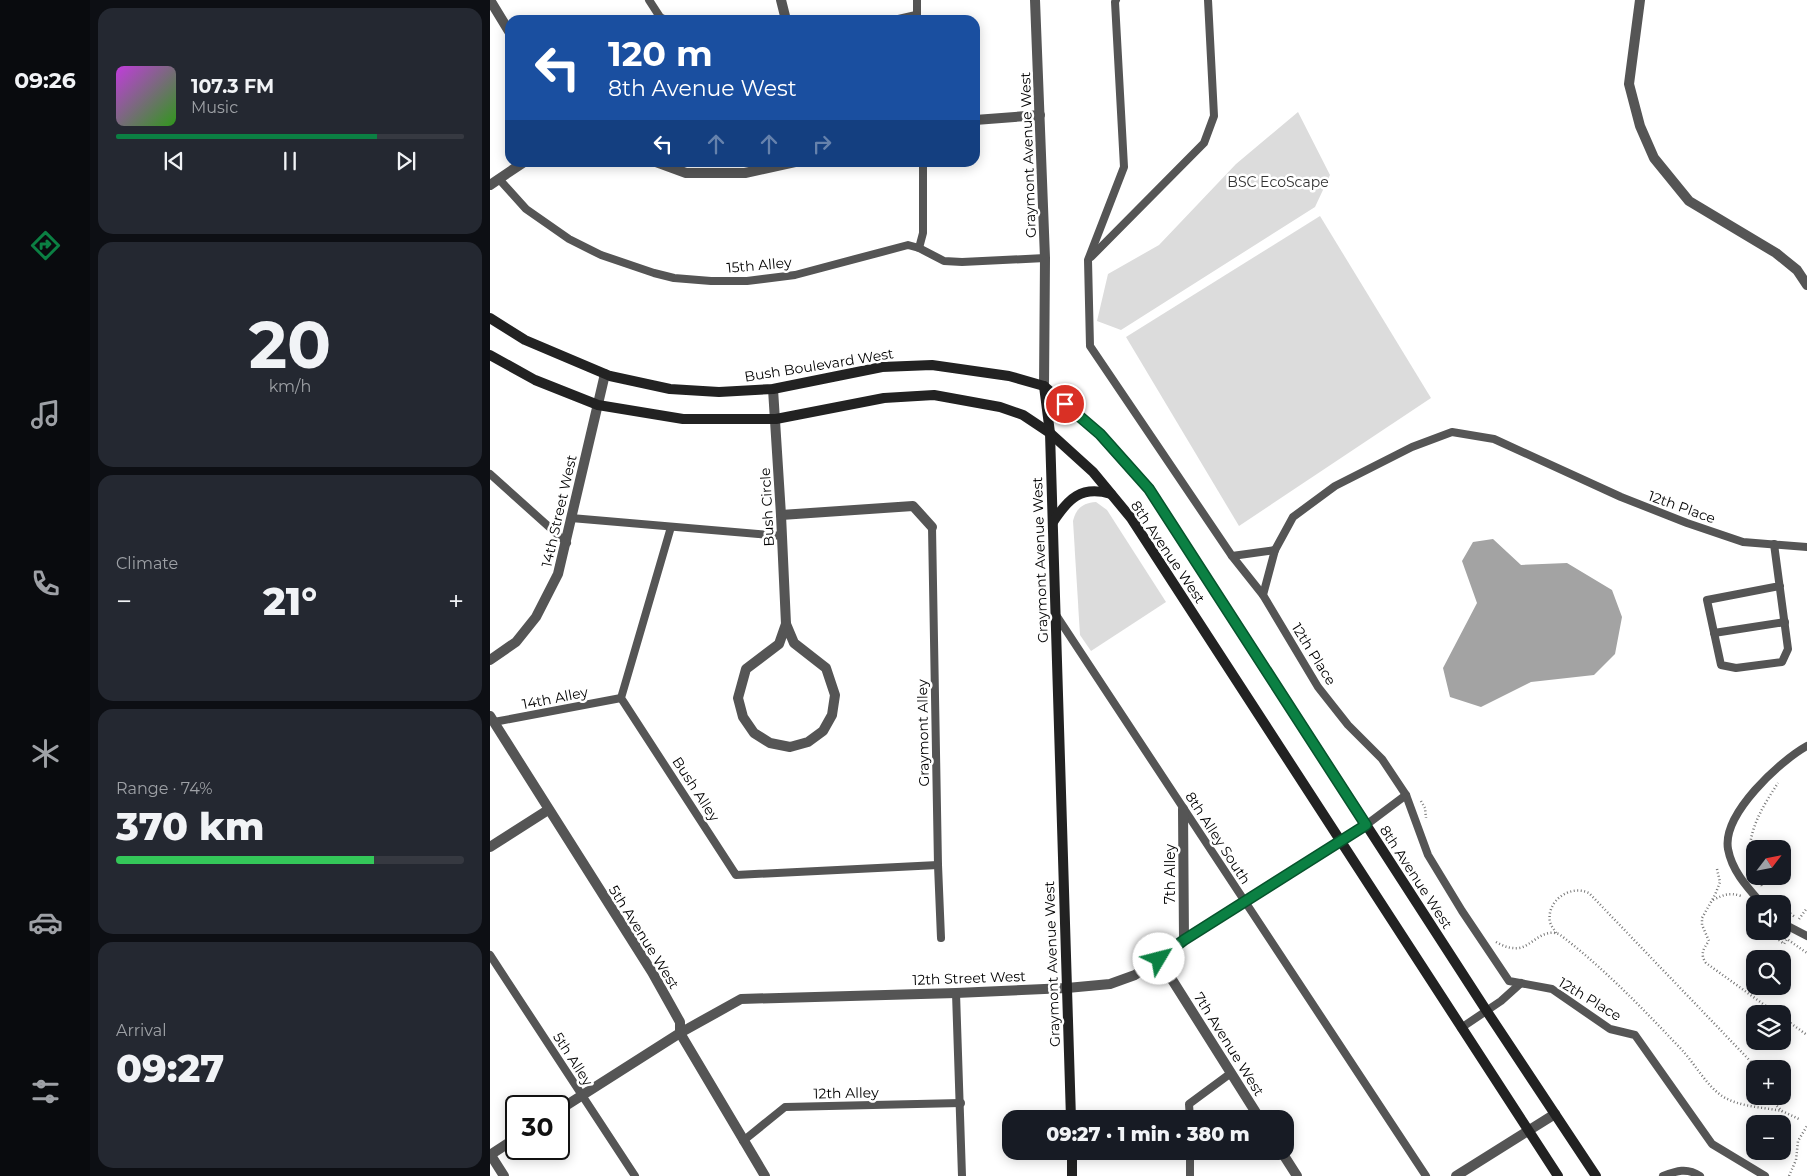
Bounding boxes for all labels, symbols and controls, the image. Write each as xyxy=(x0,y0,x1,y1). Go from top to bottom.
text: 120 m xyxy=(608,32,713,75)
icon: left xyxy=(525,35,590,100)
text: 09:26 xyxy=(14,67,76,94)
street label: Graymont Avenue West xyxy=(1016,71,1040,238)
text: 107.3 FM xyxy=(191,75,274,98)
text: 8th Avenue West xyxy=(608,75,797,102)
text: Music xyxy=(191,98,238,117)
icon: left xyxy=(649,130,677,158)
icon: ahead xyxy=(702,130,730,158)
icon: ahead xyxy=(755,130,783,158)
icon: right xyxy=(808,130,836,158)
icon: previous xyxy=(160,147,188,175)
icon: pause xyxy=(276,147,304,175)
icon: next xyxy=(392,147,420,175)
park label: BSC EcoScape xyxy=(1227,173,1329,191)
icon: directions xyxy=(28,228,63,263)
street label: 15th Alley xyxy=(726,253,793,277)
text: 20 xyxy=(249,305,331,384)
street label: Bush Boulevard West xyxy=(743,344,895,386)
text: km/h xyxy=(269,377,311,396)
pin xyxy=(1044,383,1086,425)
icon: arrive xyxy=(1051,390,1079,418)
icon: music xyxy=(28,397,63,432)
street label: 14th Street West xyxy=(537,453,581,569)
street label: Bush Circle xyxy=(756,467,778,547)
street label: Graymont Avenue West xyxy=(1028,476,1052,643)
street label: 12th Place xyxy=(1646,487,1718,527)
street label: 8th Avenue West xyxy=(1127,497,1209,607)
text: Climate xyxy=(116,554,178,573)
icon: phone xyxy=(28,566,63,601)
text: 21° xyxy=(263,578,317,625)
text: − xyxy=(116,584,132,618)
text: + xyxy=(448,584,464,618)
street label: 12th Place xyxy=(1288,619,1340,689)
street label: Graymont Alley xyxy=(913,679,933,787)
street label: 14th Alley xyxy=(521,683,590,713)
icon: climate xyxy=(28,736,63,771)
street label: Bush Alley xyxy=(668,753,724,825)
text: Range · 74% xyxy=(116,779,213,798)
street label: 8th Alley South xyxy=(1181,788,1255,888)
text: 370 km xyxy=(116,803,264,850)
street label: 8th Avenue West xyxy=(1376,822,1456,932)
north arrow xyxy=(1746,840,1791,885)
map controls xyxy=(1746,840,1791,1160)
street label: 7th Alley xyxy=(1161,843,1179,904)
street label: Graymont Avenue West xyxy=(1040,880,1064,1047)
street label: 5th Avenue West xyxy=(605,882,683,992)
button: sound xyxy=(1746,895,1791,940)
icon: car xyxy=(28,905,63,940)
position arrow xyxy=(1132,932,1184,984)
button: search xyxy=(1746,950,1791,995)
street label: 12th Street West xyxy=(912,967,1026,989)
street label: 12th Place xyxy=(1555,973,1625,1025)
street label: 7th Avenue West xyxy=(1190,989,1268,1100)
button: layers xyxy=(1746,1005,1791,1050)
text: Arrival xyxy=(116,1021,166,1040)
street label: 5th Alley xyxy=(549,1029,597,1090)
text: 09:27 xyxy=(116,1045,224,1092)
button: + xyxy=(1746,1060,1791,1105)
icon: filters xyxy=(28,1074,63,1109)
street label: 12th Alley xyxy=(813,1083,879,1103)
speed limit sign: 30 xyxy=(505,1095,570,1160)
button: − xyxy=(1746,1115,1791,1160)
text: 09:27 · 1 min · 380 m xyxy=(1046,1123,1250,1146)

